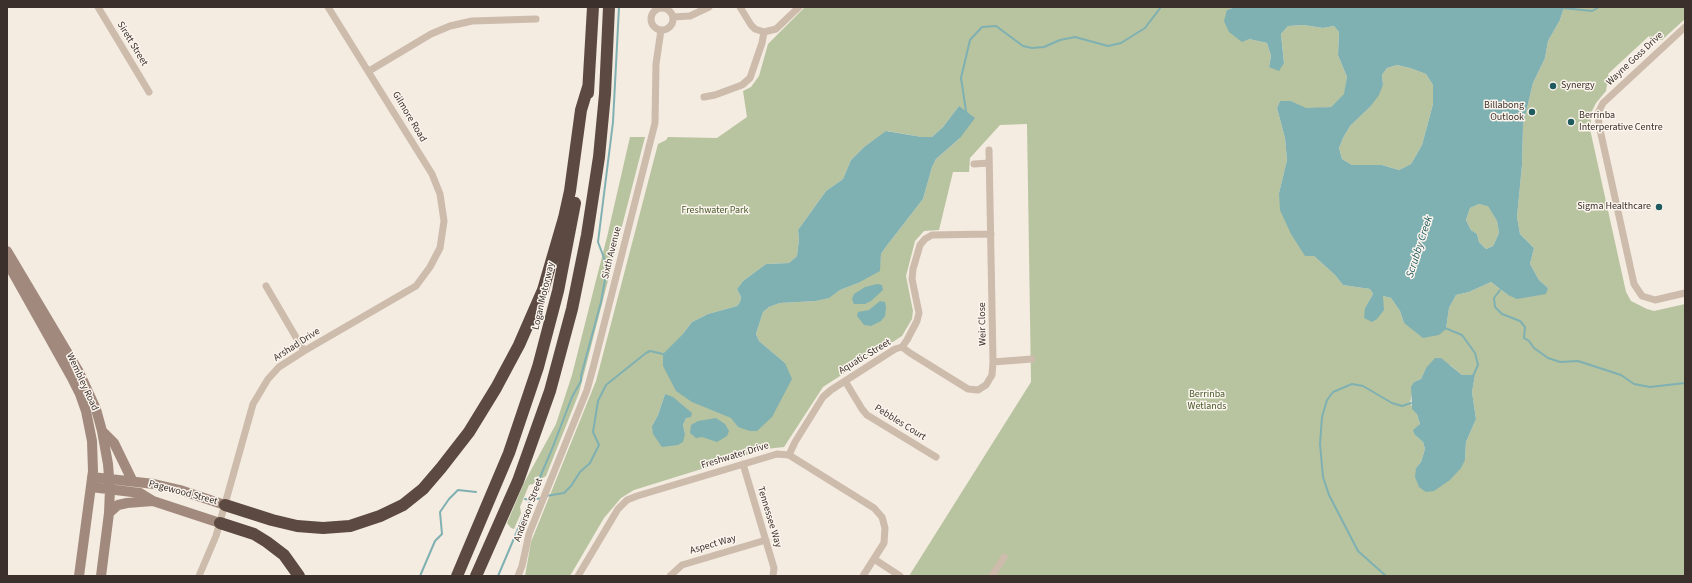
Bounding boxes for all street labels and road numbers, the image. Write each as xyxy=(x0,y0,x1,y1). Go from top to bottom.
street label: Sirett Street xyxy=(114,20,150,68)
street label: Wayne Goss Drive xyxy=(1604,30,1666,88)
street label: Gilmore Road xyxy=(389,90,429,144)
street label: Sixth Avenue xyxy=(600,226,624,280)
street label: Logan Motorway xyxy=(530,261,558,331)
street label: Weir Close xyxy=(977,302,989,346)
street label: Arshad Drive xyxy=(272,326,322,364)
street label: Aquatic Street xyxy=(837,337,893,377)
street label: Wembley Road xyxy=(63,351,101,413)
street label: Pebbles Court xyxy=(872,402,928,444)
street label: Freshwater Drive xyxy=(700,440,770,472)
street label: Anderson Street xyxy=(512,476,546,544)
street label: Pagewood Street xyxy=(147,478,219,508)
street label: Tennessee Way xyxy=(754,485,784,549)
street label: Aspect Way xyxy=(688,533,738,557)

